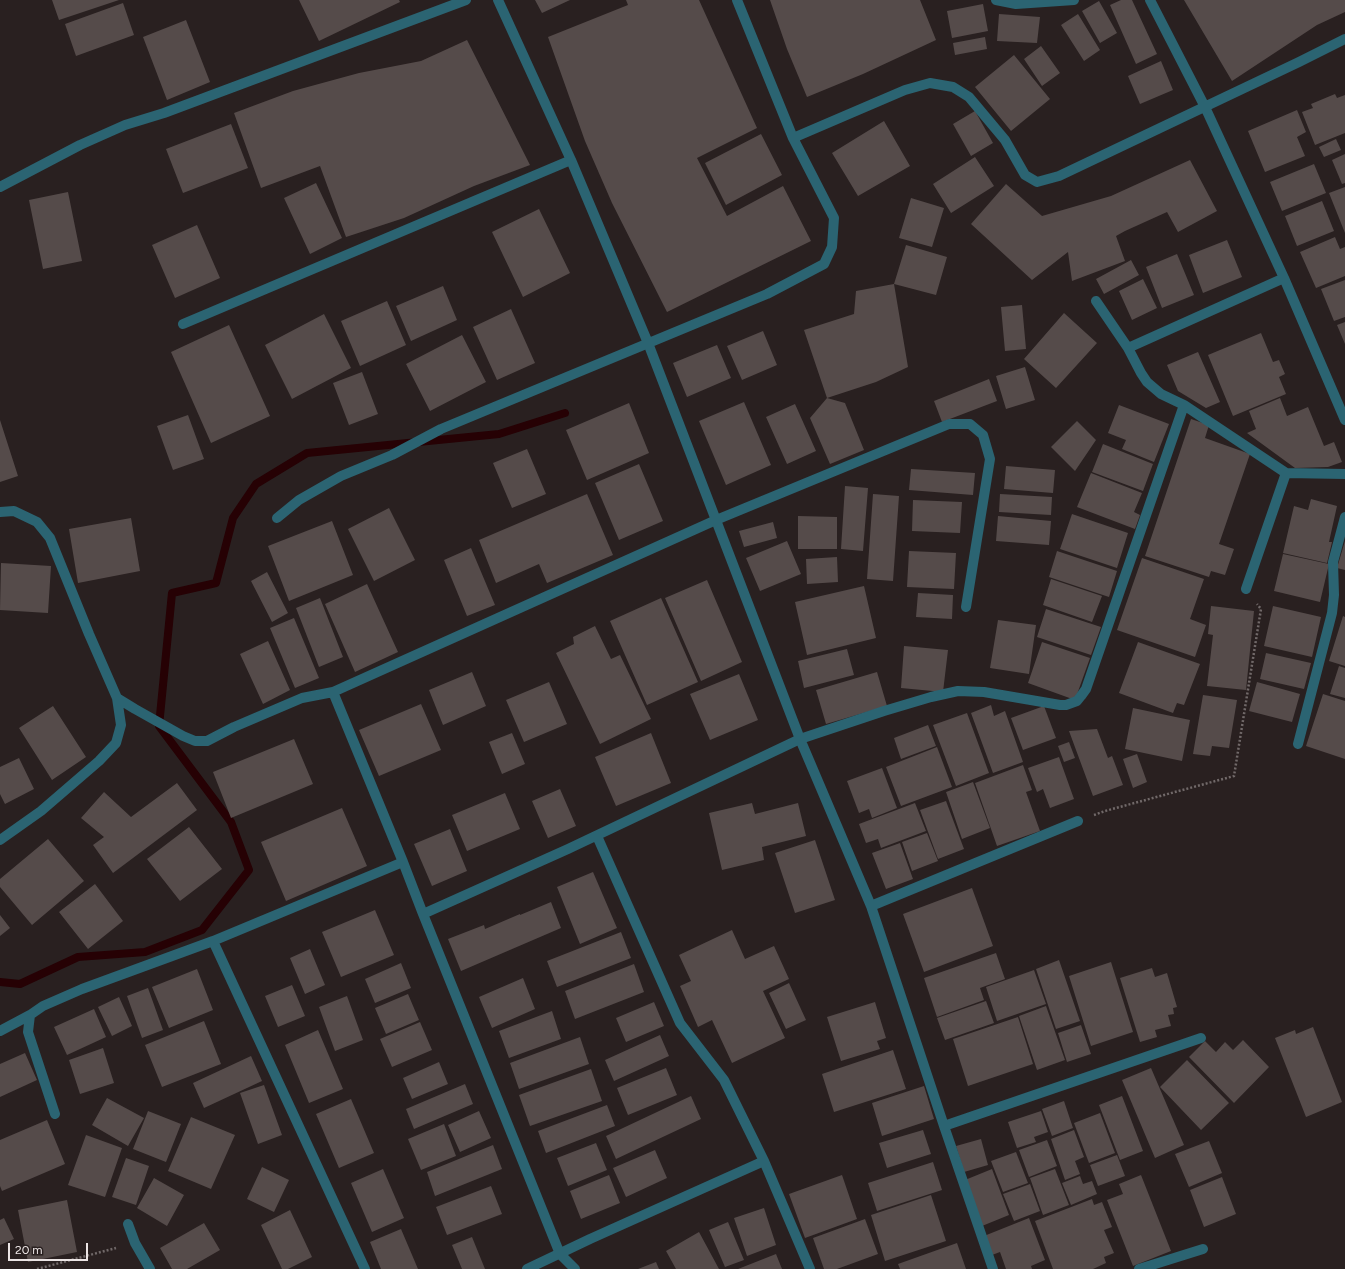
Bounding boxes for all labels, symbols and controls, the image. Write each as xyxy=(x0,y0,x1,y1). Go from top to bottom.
scale bar xyxy=(10,1235,90,1261)
text: 20 m xyxy=(15,1243,43,1257)

